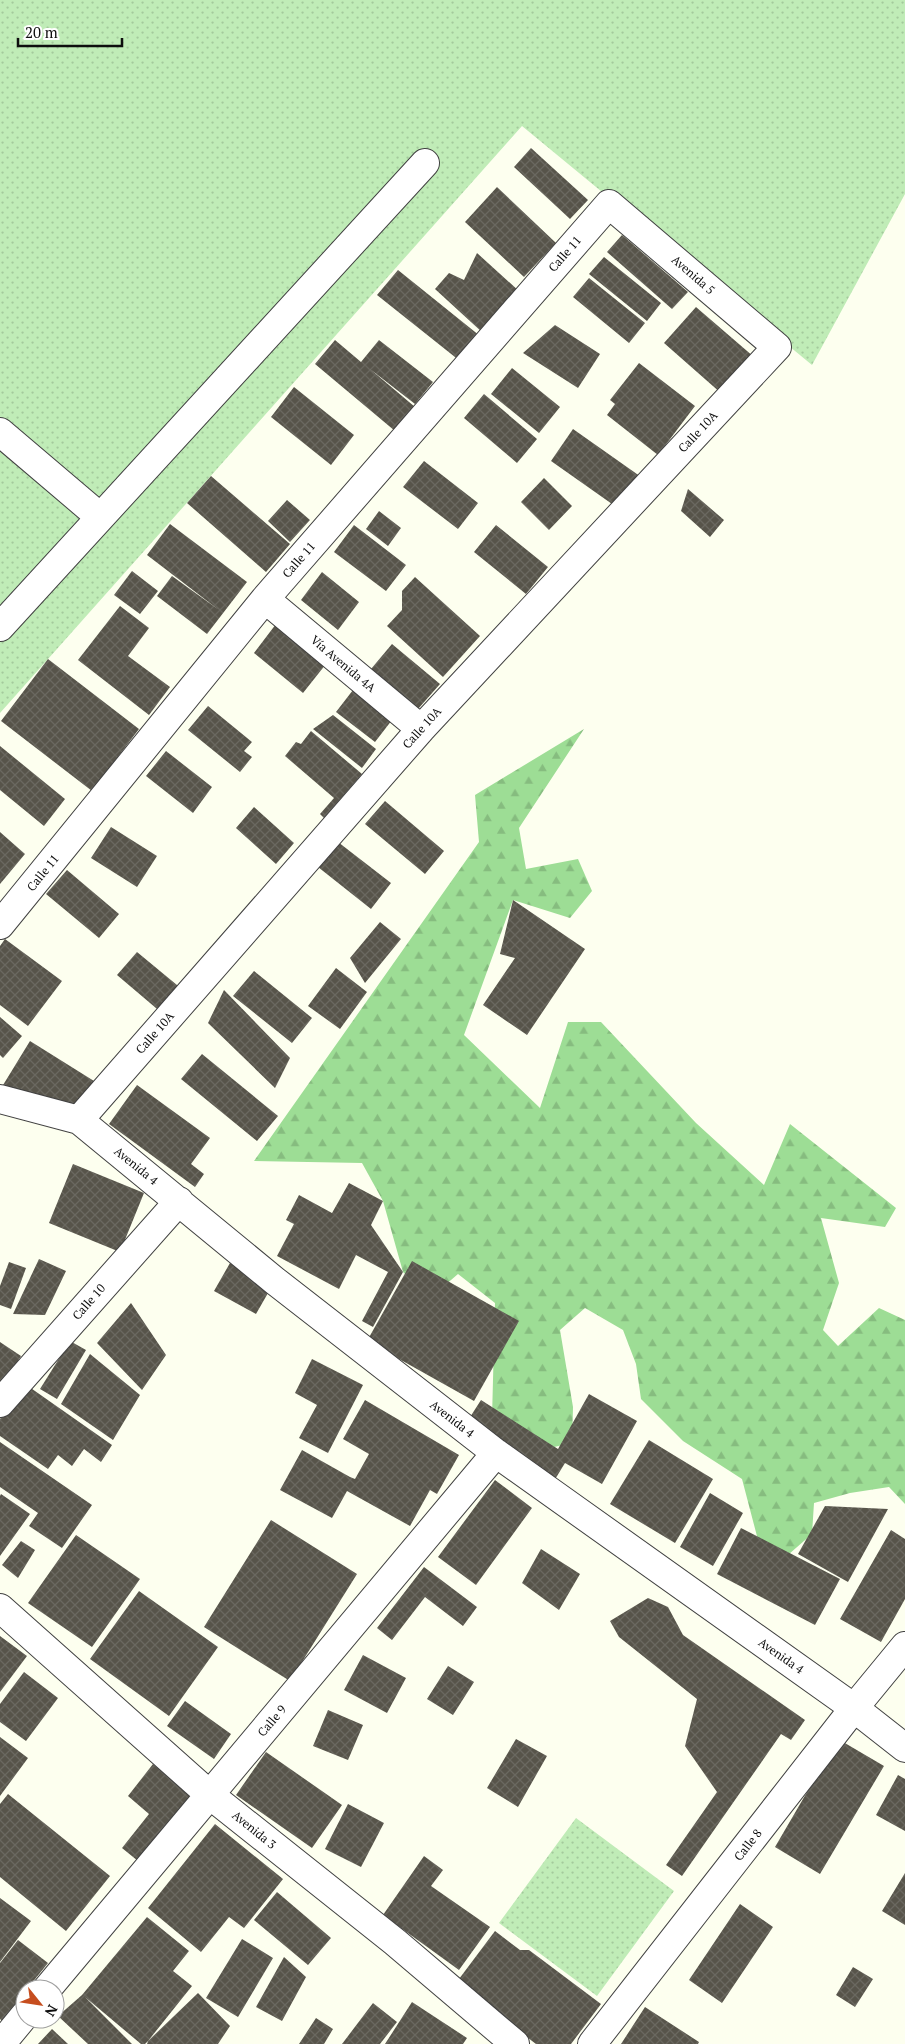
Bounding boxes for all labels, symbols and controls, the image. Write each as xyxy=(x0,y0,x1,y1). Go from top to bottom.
scale bar xyxy=(18,15,121,47)
text: 20 m xyxy=(25,22,58,42)
street label: Calle 11 xyxy=(545,233,584,275)
street label: Avenida 5 xyxy=(669,252,718,297)
street label: Calle 10A xyxy=(675,407,721,455)
street label: Calle 11 xyxy=(279,539,318,581)
street label: Vía Avenida 4A xyxy=(308,632,380,696)
street label: Calle 10A xyxy=(399,703,445,752)
street label: Calle 11 xyxy=(23,851,62,894)
street label: Calle 10A xyxy=(132,1008,178,1057)
street label: Avenida 4 xyxy=(111,1143,162,1188)
street label: Calle 10 xyxy=(69,1281,108,1323)
street label: Avenida 4 xyxy=(427,1397,478,1441)
street label: Avenida 4 xyxy=(756,1635,807,1677)
street label: Calle 9 xyxy=(254,1702,289,1739)
street label: Avenida 3 xyxy=(229,1807,279,1852)
street label: Calle 8 xyxy=(730,1826,765,1864)
north arrow xyxy=(15,1979,65,2029)
text: N xyxy=(41,2001,63,2020)

